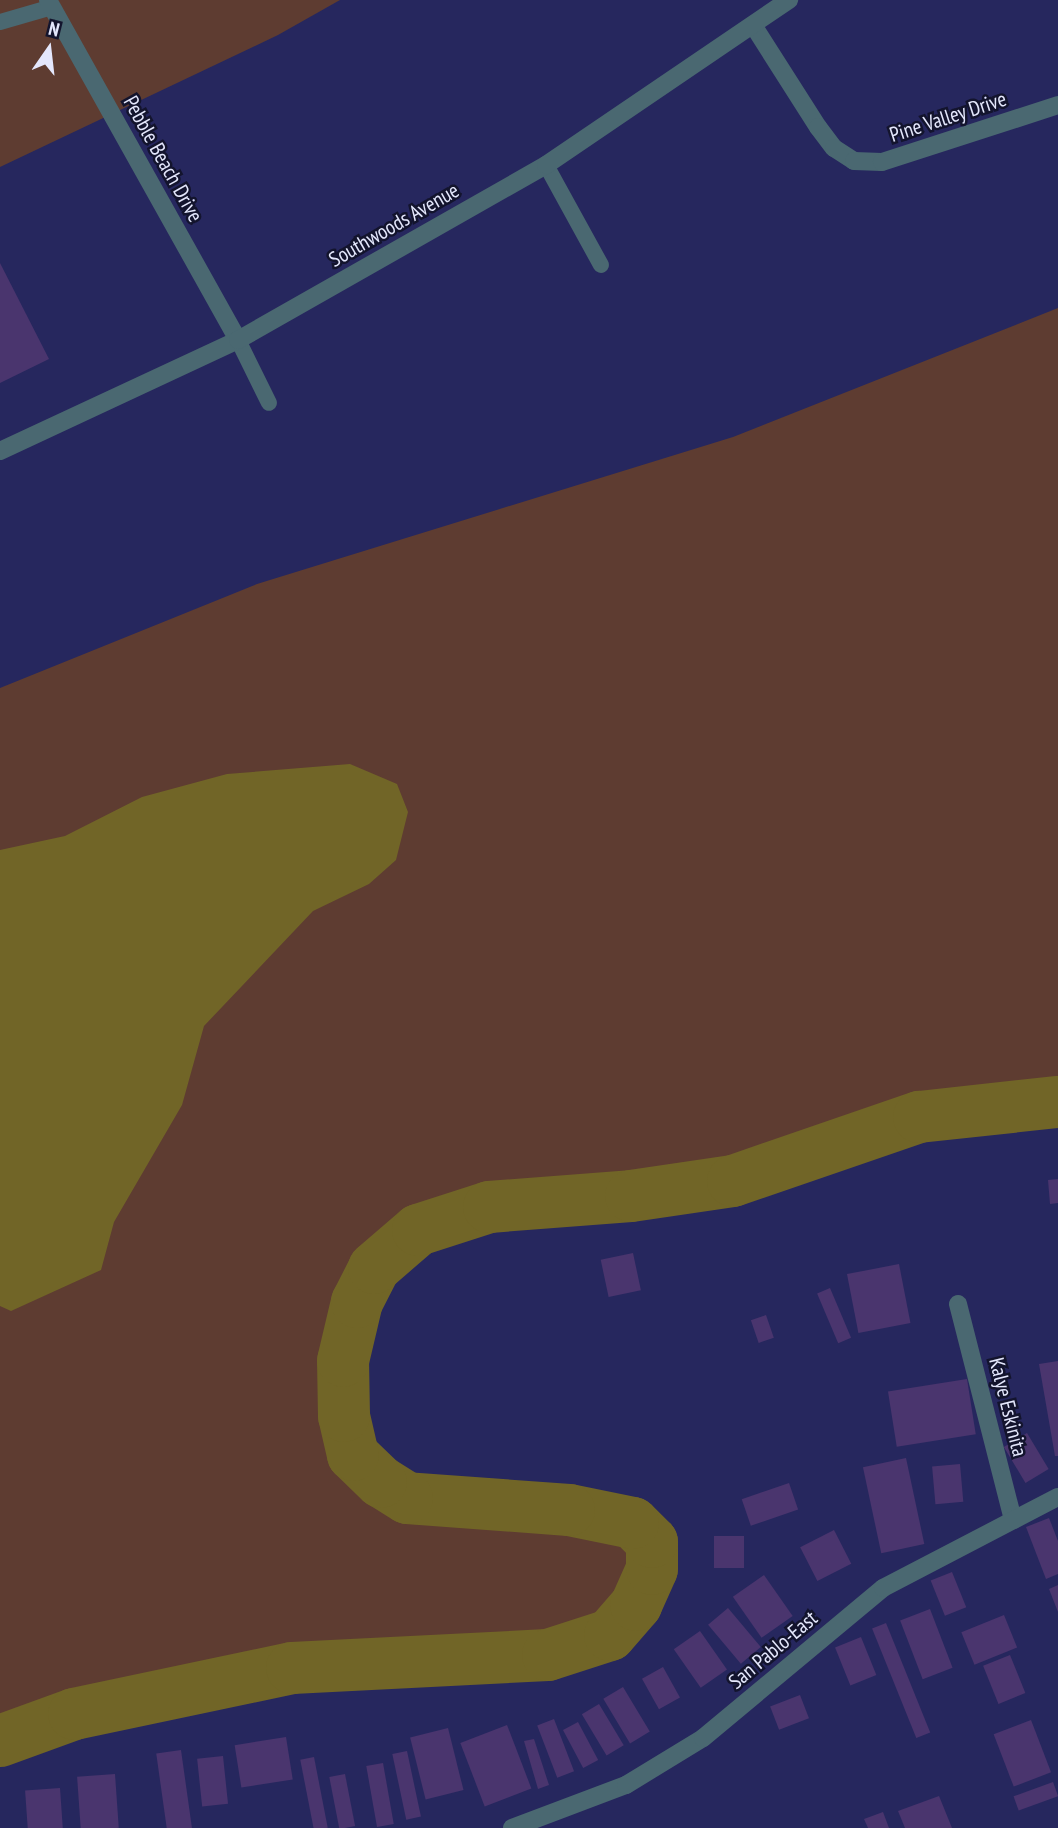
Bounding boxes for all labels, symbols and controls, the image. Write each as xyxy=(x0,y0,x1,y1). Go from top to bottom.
north arrow xyxy=(14,14,84,84)
text: N xyxy=(46,16,62,42)
street label: Pine Valley Drive xyxy=(886,86,1010,148)
street label: Pebble Beach Drive xyxy=(118,92,208,226)
street label: Southwoods Avenue xyxy=(324,178,464,272)
street label: Kalye Eskinita xyxy=(984,1355,1032,1459)
street label: San Pablo-East xyxy=(724,1606,822,1694)

